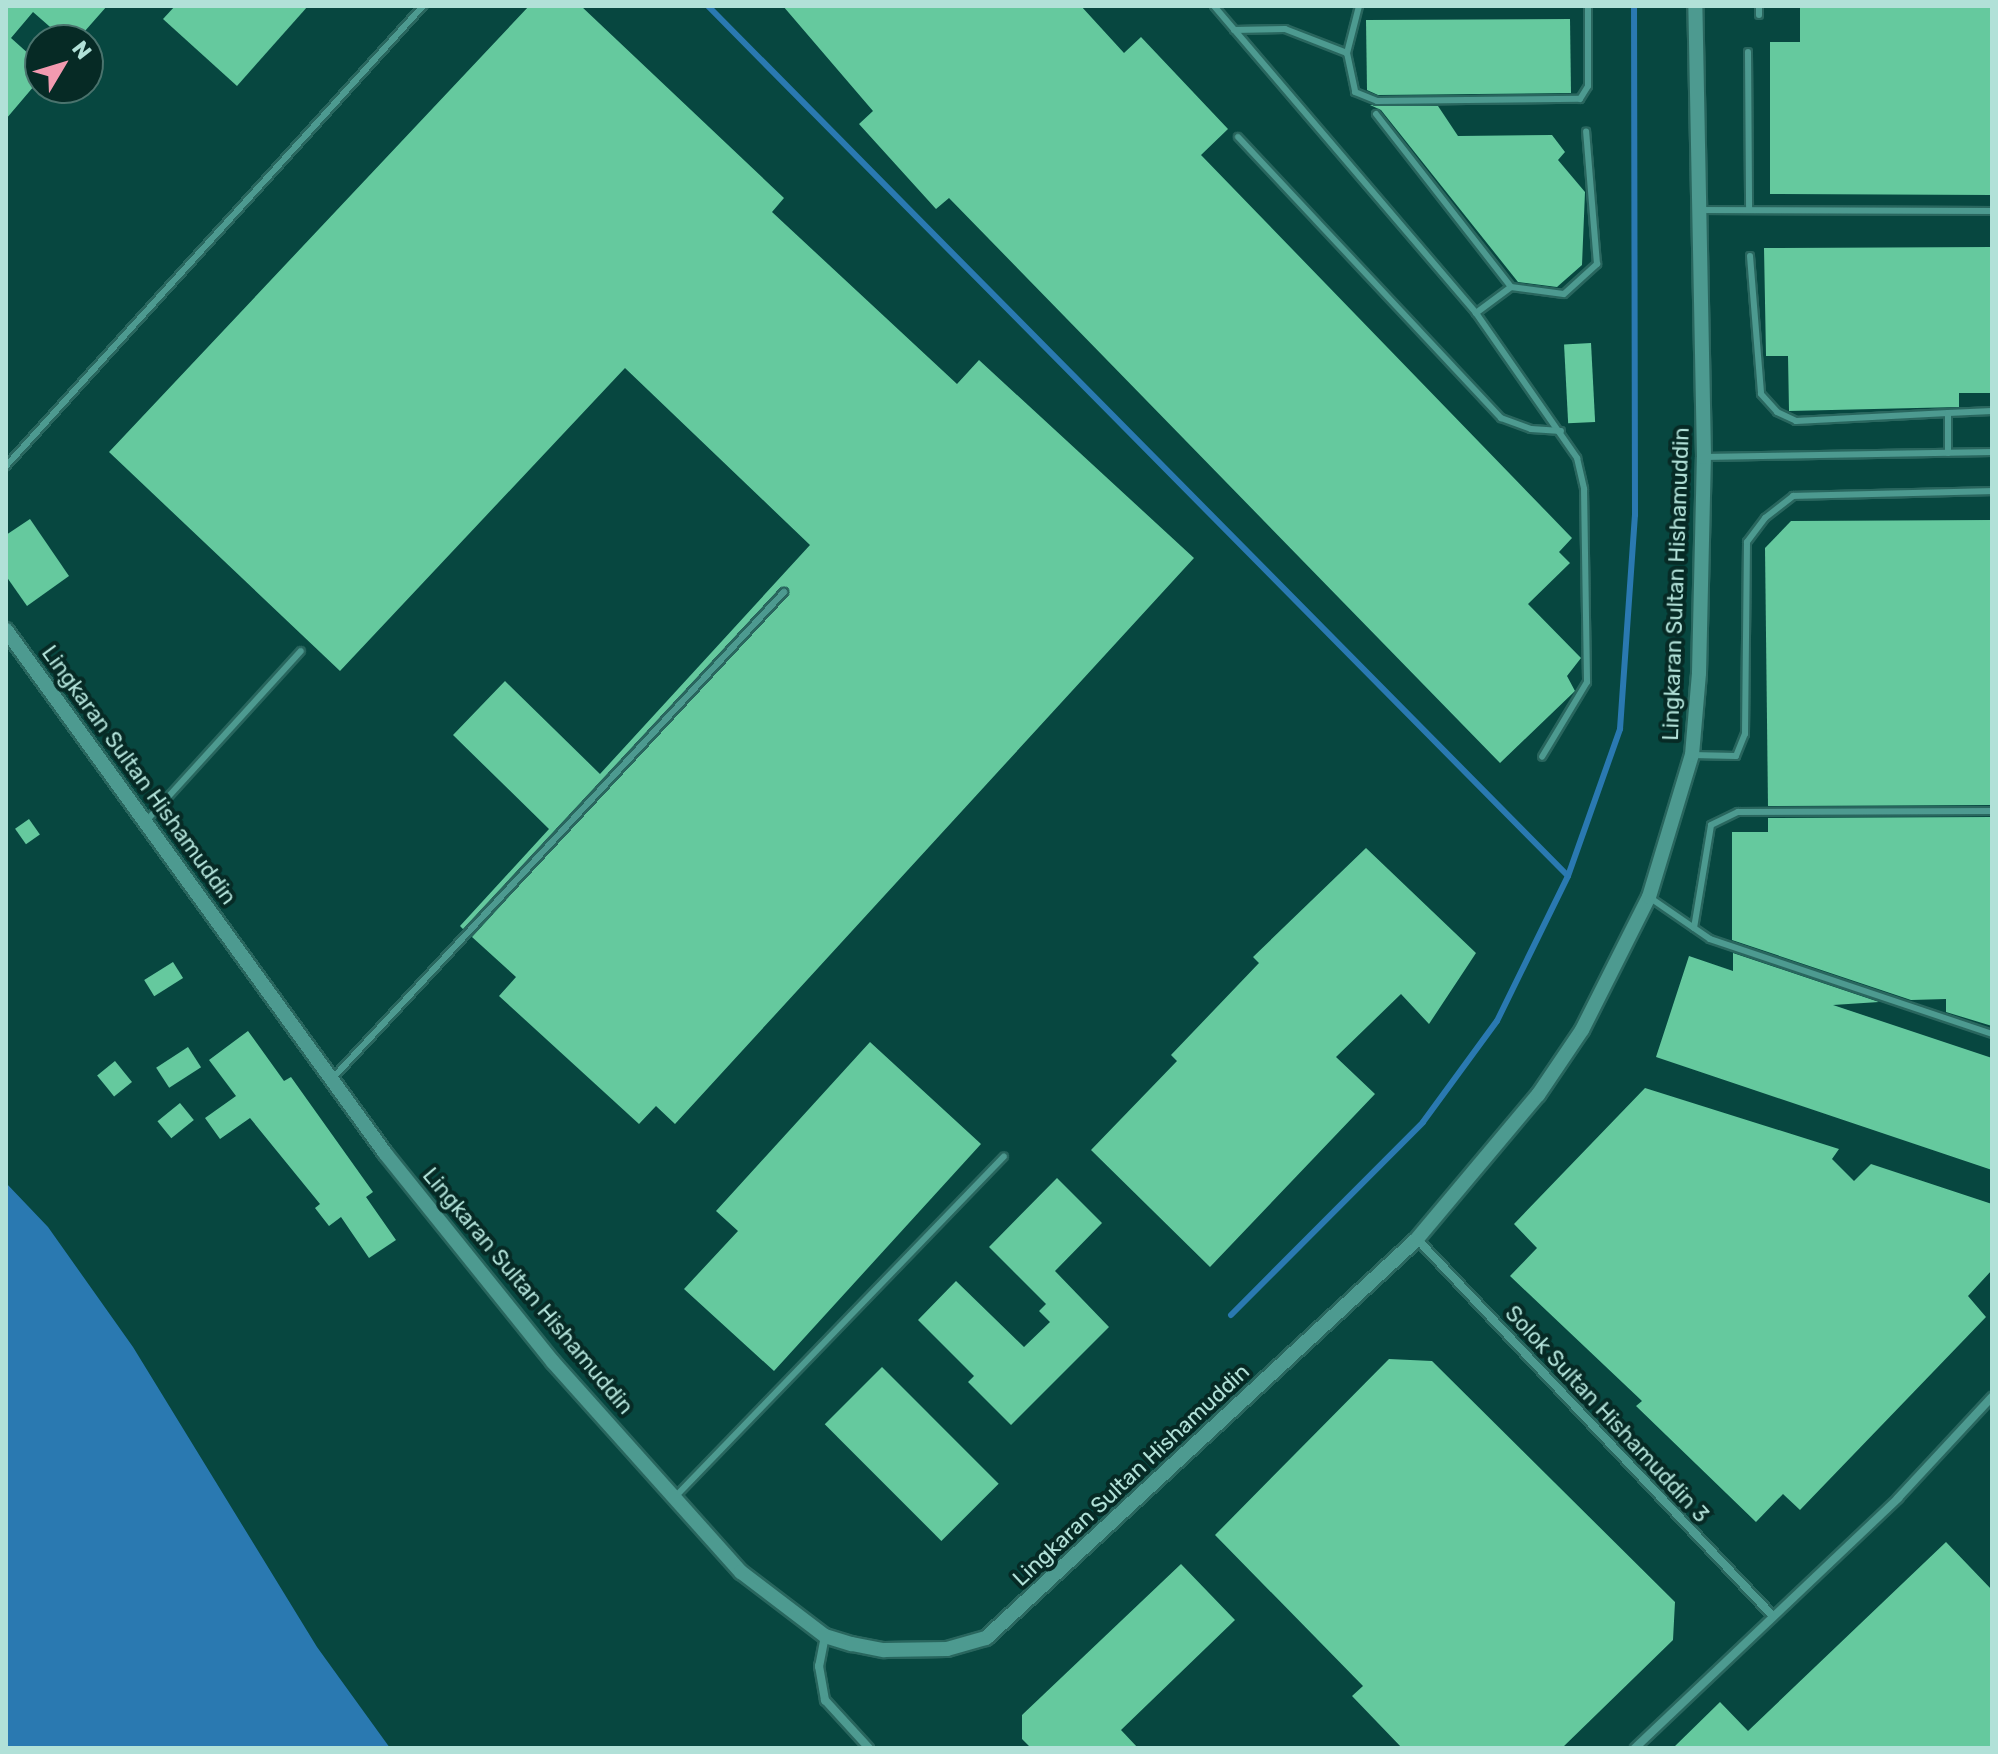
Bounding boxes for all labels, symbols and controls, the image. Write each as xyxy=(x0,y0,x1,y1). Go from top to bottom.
north arrow xyxy=(24,24,104,104)
text: N xyxy=(66,36,97,65)
street label: Lingkaran Sultan Hishamuddin xyxy=(1657,427,1695,741)
street label: Lingkaran Sultan Hishamuddin xyxy=(36,640,242,910)
street label: Lingkaran Sultan Hishamuddin xyxy=(417,1162,639,1420)
street label: Solok Sultan Hishamuddin 3 xyxy=(1500,1300,1714,1528)
street label: Lingkaran Sultan Hishamuddin xyxy=(1007,1358,1255,1592)

